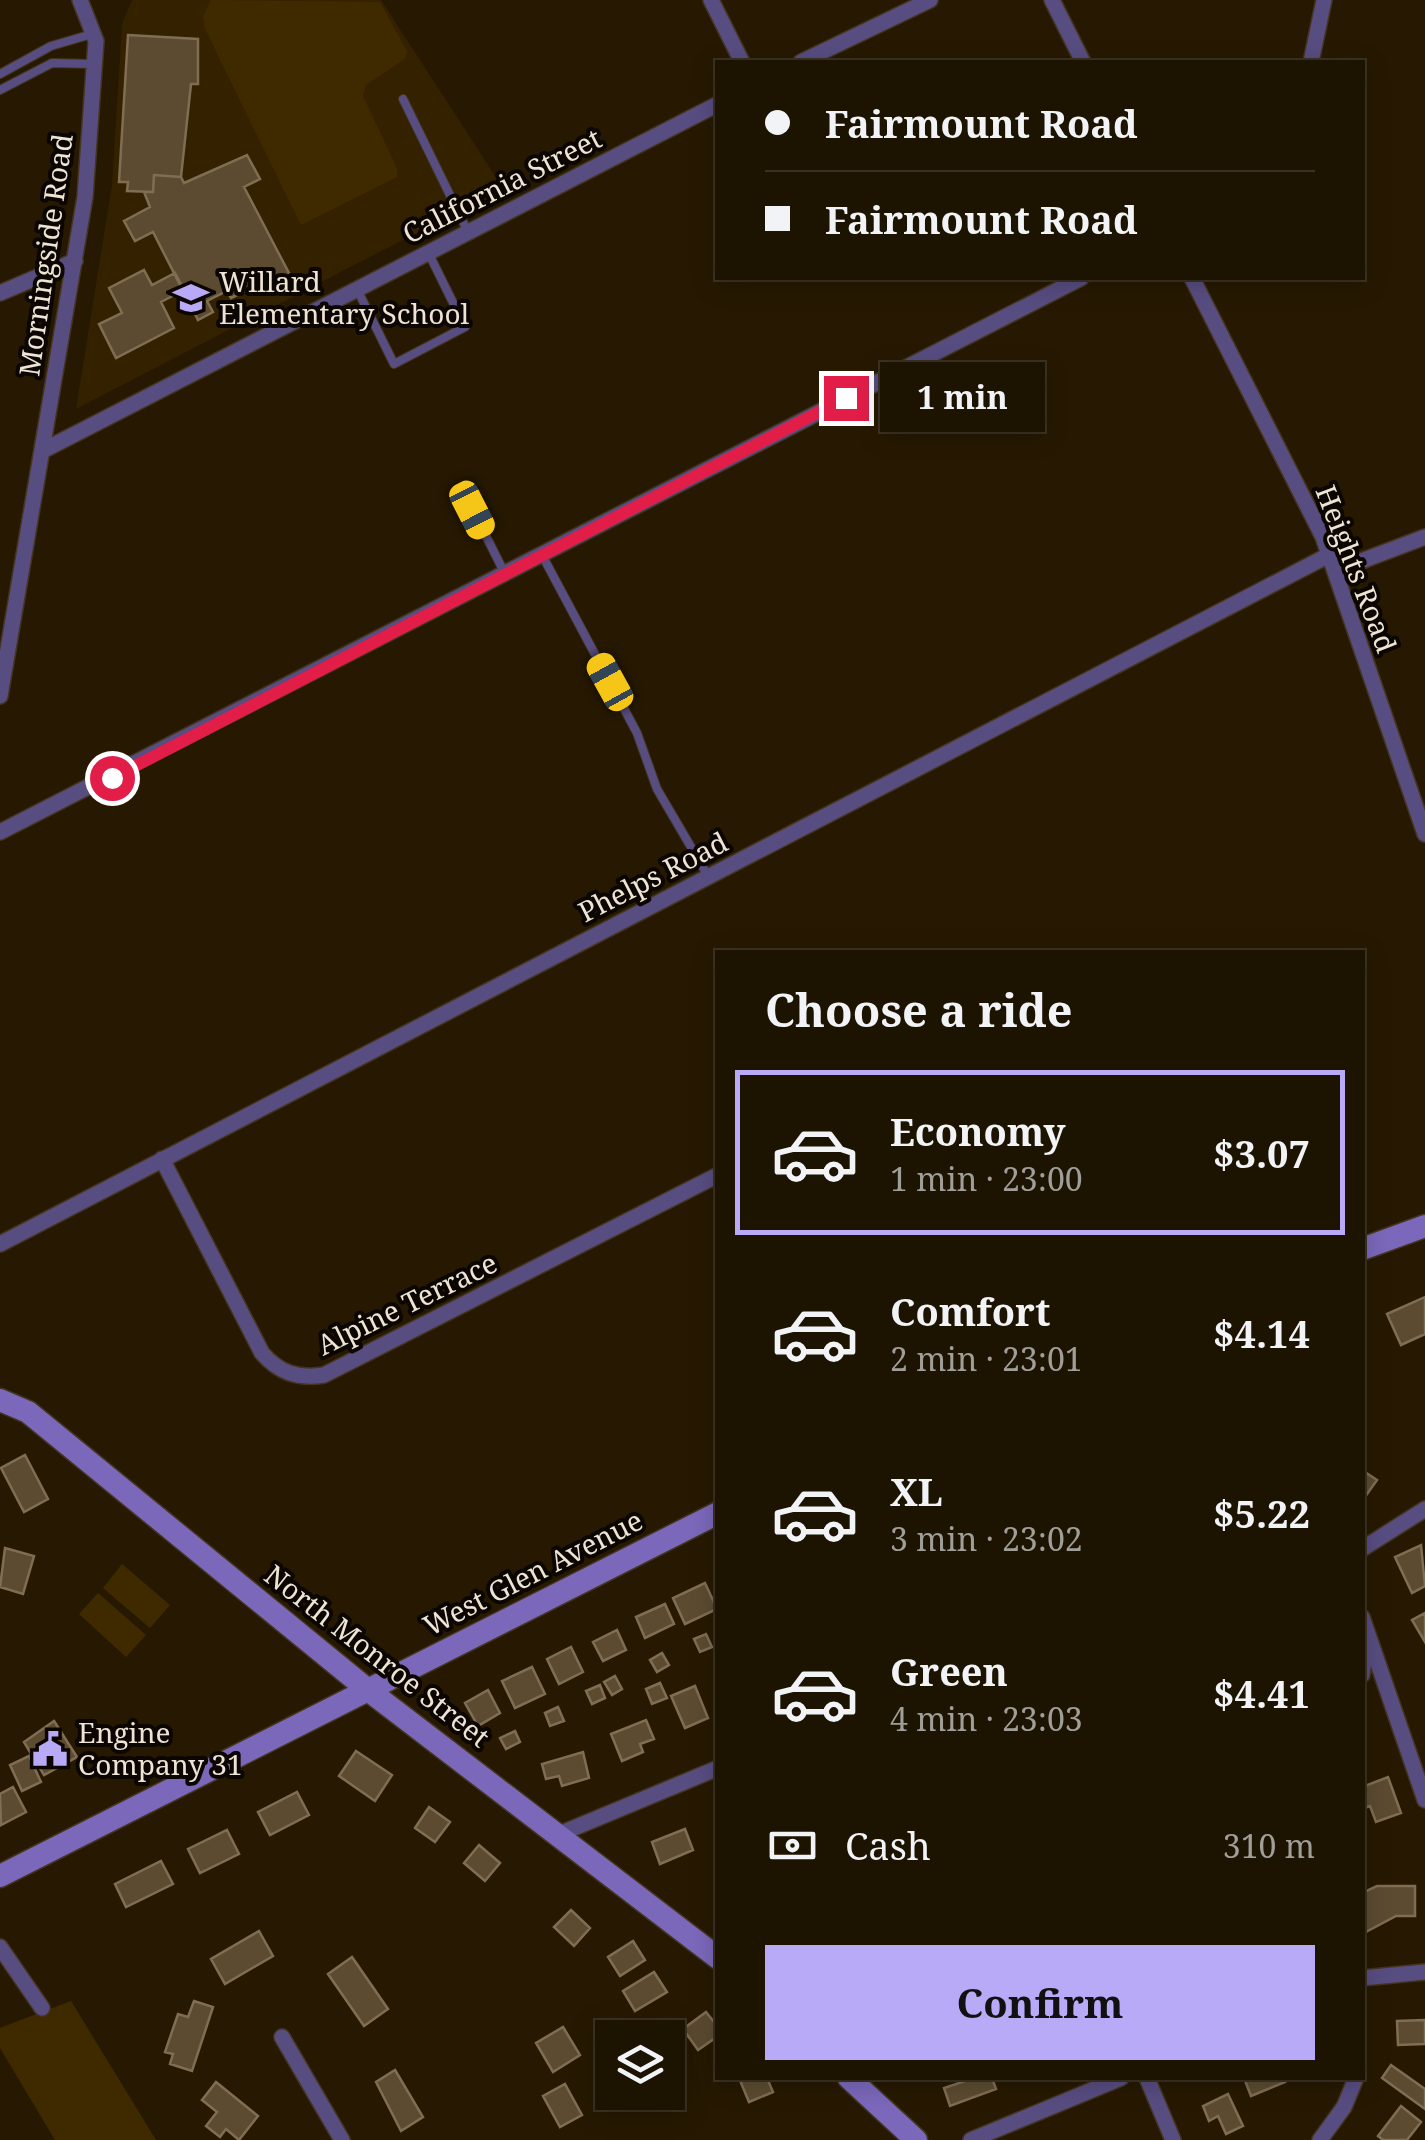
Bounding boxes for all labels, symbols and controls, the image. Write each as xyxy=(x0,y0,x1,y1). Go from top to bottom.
text: Fairmount Road xyxy=(825,97,1138,149)
street label: California Street xyxy=(396,119,608,252)
street label: Morningside Road xyxy=(9,131,81,378)
text: Fairmount Road xyxy=(825,193,1138,245)
place label: Willard Elementary School xyxy=(219,262,470,332)
school or university icon: Willard Elementary School xyxy=(172,279,210,317)
callout: 1 min xyxy=(881,363,1046,433)
text: 1 min xyxy=(917,375,1008,418)
route end xyxy=(824,376,869,421)
car xyxy=(445,476,499,544)
street label: Heights Road xyxy=(1308,480,1406,658)
car xyxy=(582,648,638,716)
route start xyxy=(90,756,135,801)
street label: Phelps Road xyxy=(571,822,734,930)
text: Choose a ride xyxy=(765,979,1073,1040)
text: Economy xyxy=(890,1105,1066,1157)
icon: car xyxy=(770,1108,860,1198)
text: $3.07 xyxy=(1213,1127,1310,1179)
text: 1 min · 23:00 xyxy=(890,1157,1083,1200)
street label: Alpine Terrace xyxy=(310,1243,503,1363)
text: Comfort xyxy=(890,1285,1050,1337)
icon: car xyxy=(770,1288,860,1378)
text: $4.14 xyxy=(1213,1307,1310,1359)
text: 2 min · 23:01 xyxy=(890,1337,1083,1380)
text: XL xyxy=(890,1465,943,1517)
icon: car xyxy=(770,1468,860,1558)
text: $5.22 xyxy=(1213,1487,1310,1539)
street label: West Glen Avenue xyxy=(416,1500,649,1644)
text: 3 min · 23:02 xyxy=(890,1517,1083,1560)
street label: North Monroe Street xyxy=(257,1555,498,1755)
text: Green xyxy=(890,1645,1008,1697)
icon: car xyxy=(770,1648,860,1738)
text: $4.41 xyxy=(1213,1667,1310,1719)
text: 4 min · 23:03 xyxy=(890,1697,1083,1740)
place label: Engine Company 31 xyxy=(78,1713,243,1783)
public building icon: Engine Company 31 xyxy=(31,1730,69,1768)
icon: cash xyxy=(765,1818,820,1873)
text: Cash xyxy=(845,1819,931,1871)
text: 310 m xyxy=(1223,1824,1315,1867)
button: Confirm xyxy=(765,1945,1315,2060)
map controls xyxy=(595,2020,685,2110)
button: layers xyxy=(595,2020,685,2110)

